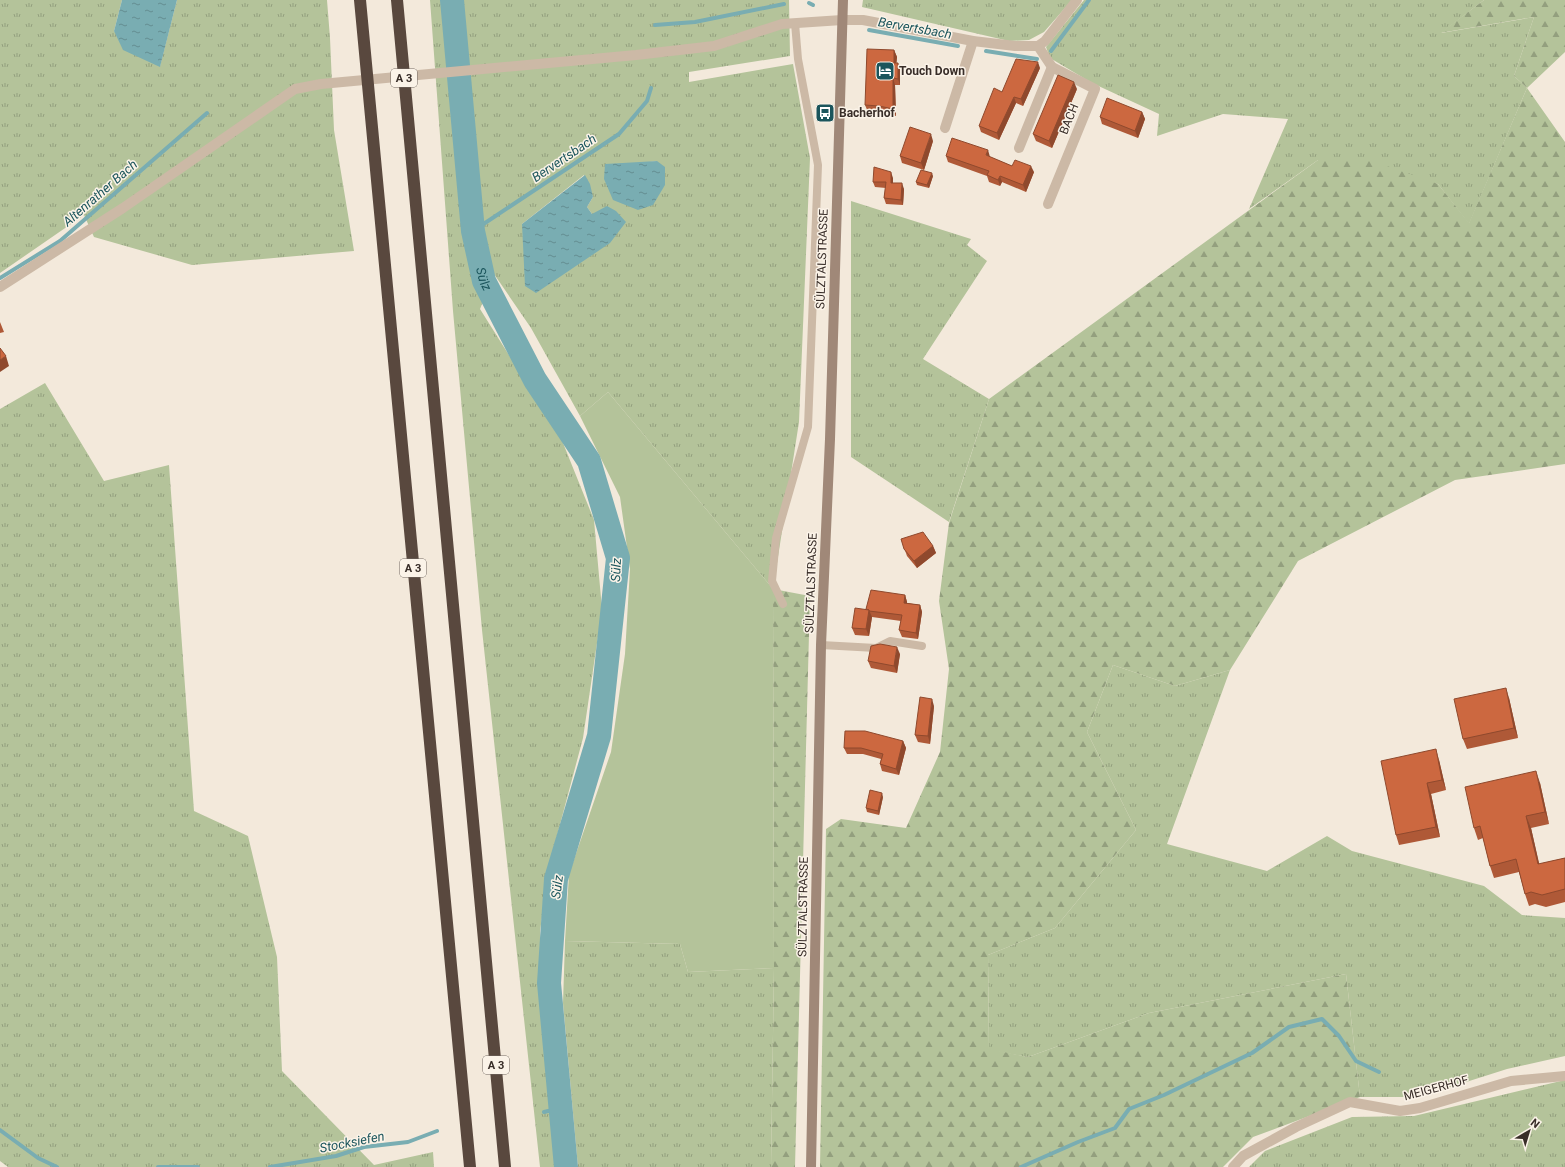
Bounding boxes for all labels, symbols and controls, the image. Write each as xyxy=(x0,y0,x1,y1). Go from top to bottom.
water label: Bervertsbach xyxy=(877,14,953,42)
hotel icon: Touch Down xyxy=(874,60,896,82)
place label: Touch Down xyxy=(899,64,965,78)
road number: A 3 xyxy=(391,69,417,87)
bus stop icon: Bacherhof xyxy=(814,102,836,124)
street label: BACH xyxy=(1057,102,1081,136)
place label: Bacherhof xyxy=(839,106,895,120)
water label: Bervertsbach xyxy=(529,131,599,185)
water label: Altenrather Bach xyxy=(59,157,140,230)
street label: SÜLZTALSTRASSE xyxy=(812,209,831,309)
water label: Sülz xyxy=(474,266,495,294)
street label: SÜLZTALSTRASSE xyxy=(801,533,820,633)
water label: Sülz xyxy=(608,557,624,582)
road number: A 3 xyxy=(400,559,426,577)
street label: SÜLZTALSTRASSE xyxy=(794,857,811,957)
water label: Sülz xyxy=(548,874,566,900)
road number: A 3 xyxy=(483,1056,509,1074)
street label: MEIGERHOF xyxy=(1402,1073,1470,1103)
north arrow xyxy=(1509,1111,1549,1151)
text: N xyxy=(1528,1116,1542,1131)
water label: Stocksiefen xyxy=(318,1128,386,1156)

